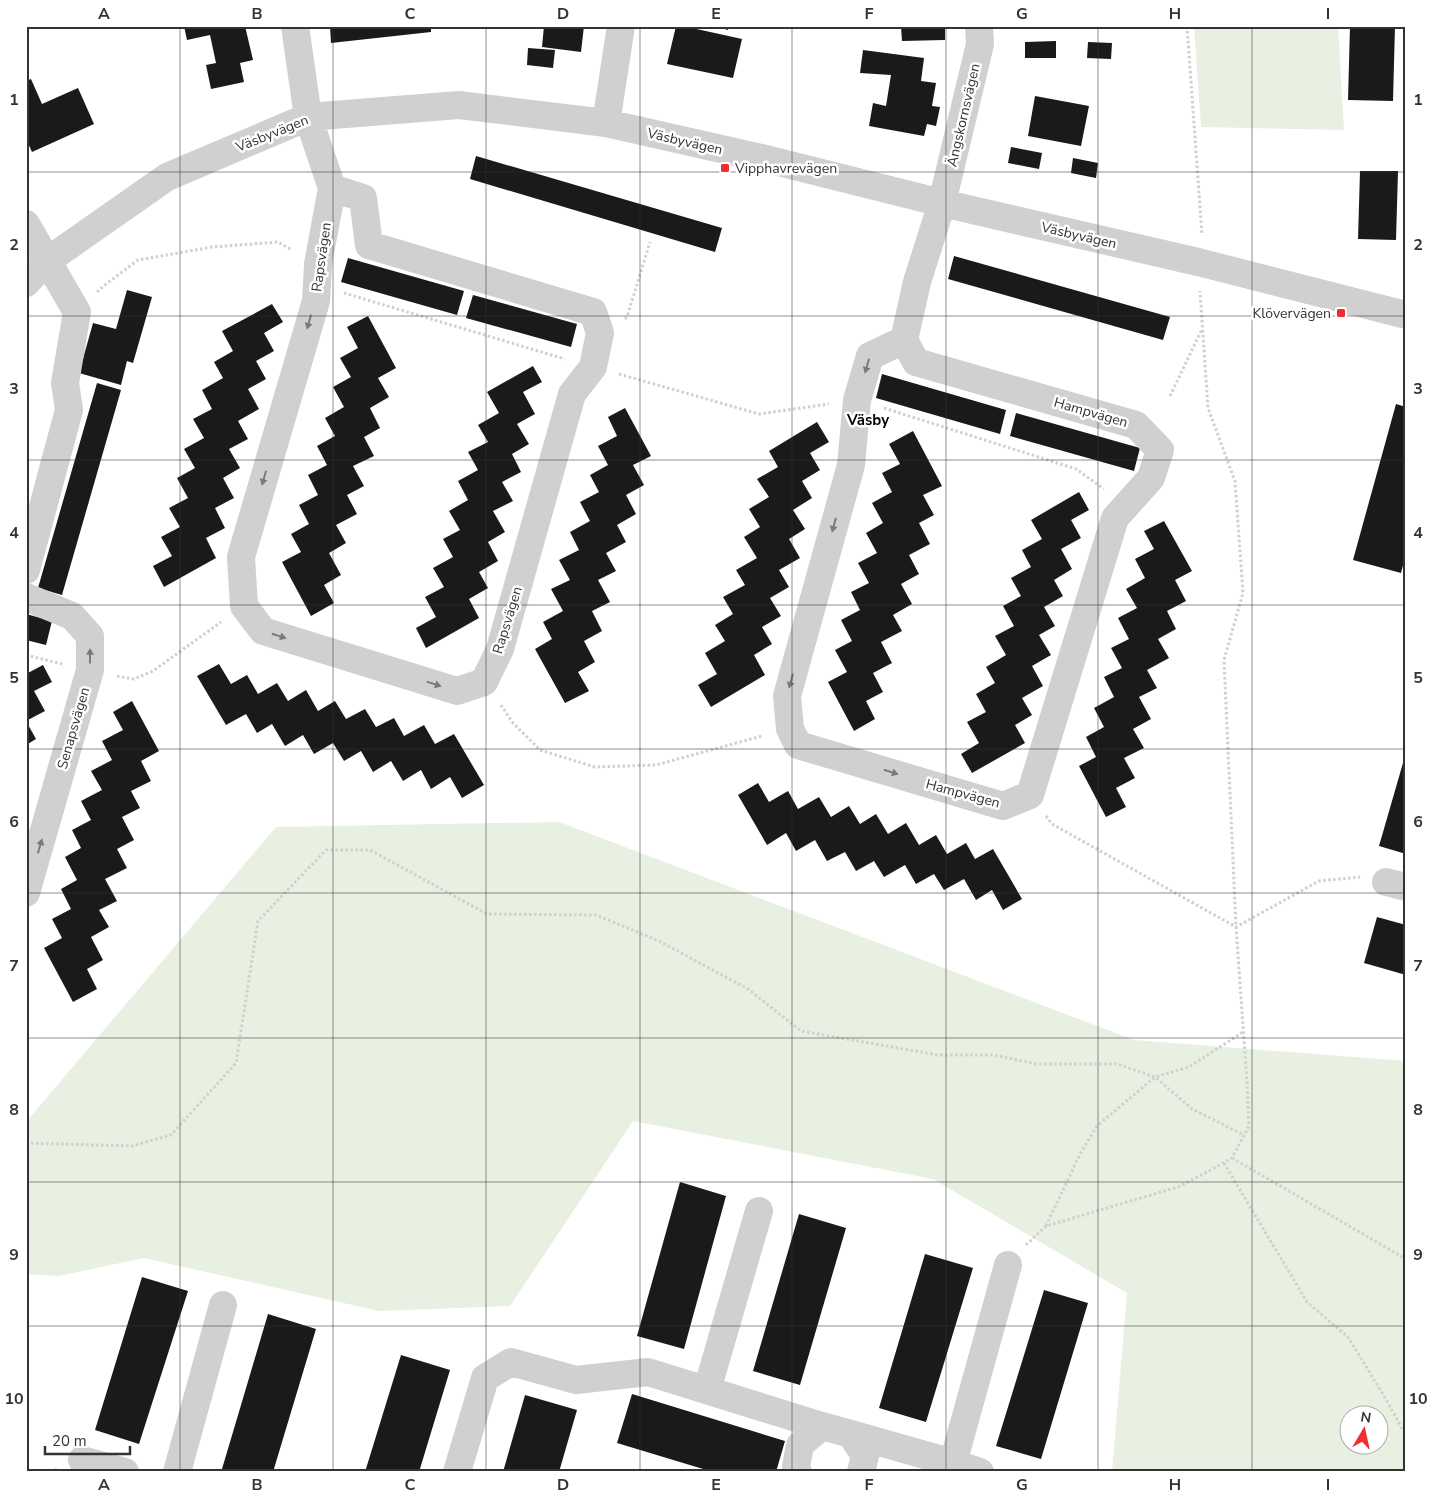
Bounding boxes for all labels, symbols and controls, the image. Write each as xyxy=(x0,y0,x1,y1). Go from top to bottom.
text: A xyxy=(98,3,110,25)
text: B xyxy=(251,3,263,25)
text: C xyxy=(405,3,416,25)
text: D xyxy=(557,3,569,25)
text: E xyxy=(711,3,721,25)
text: F xyxy=(865,3,874,25)
text: G xyxy=(1016,3,1028,25)
text: H xyxy=(1169,3,1181,25)
text: I xyxy=(1326,3,1330,25)
street label: Ängskornsvägen xyxy=(942,62,985,169)
text: 1 xyxy=(9,89,19,111)
text: 1 xyxy=(1413,89,1423,111)
street label: Väsbyvägen xyxy=(232,110,311,157)
street label: Väsbyvägen xyxy=(644,123,724,159)
place label: Vipphavrevägen xyxy=(734,159,837,178)
marker: Vipphavrevägen xyxy=(719,162,731,174)
street label: Väsbyvägen xyxy=(1038,217,1118,253)
street label: Rapsvägen xyxy=(307,221,336,293)
text: 2 xyxy=(9,234,19,256)
text: 2 xyxy=(1413,234,1423,256)
place label: Klövervägen xyxy=(1252,304,1331,323)
marker: Klövervägen xyxy=(1335,307,1347,319)
one-way arrow xyxy=(305,314,313,329)
one-way arrow xyxy=(863,359,871,374)
text: 3 xyxy=(9,378,19,400)
text: 3 xyxy=(1413,378,1423,400)
street label: Hampvägen xyxy=(1052,393,1130,432)
district label: Väsby xyxy=(846,410,889,430)
one-way arrow xyxy=(260,470,268,485)
one-way arrow xyxy=(830,517,838,532)
text: 4 xyxy=(9,522,19,544)
text: 4 xyxy=(1413,522,1423,544)
street label: Rapsvägen xyxy=(488,584,527,656)
one-way arrow xyxy=(271,633,286,641)
one-way arrow xyxy=(86,647,94,663)
text: 5 xyxy=(9,667,19,689)
text: 5 xyxy=(1413,667,1423,689)
one-way arrow xyxy=(787,674,795,689)
one-way arrow xyxy=(427,680,442,688)
street label: Senapsvägen xyxy=(53,685,94,771)
one-way arrow xyxy=(883,769,898,777)
street label: Hampvägen xyxy=(924,774,1002,813)
text: 6 xyxy=(9,811,19,833)
text: 6 xyxy=(1413,811,1423,833)
one-way arrow xyxy=(36,838,44,853)
text: 7 xyxy=(9,955,19,977)
text: 7 xyxy=(1413,955,1423,977)
text: 8 xyxy=(9,1099,19,1121)
text: 8 xyxy=(1413,1099,1423,1121)
text: 9 xyxy=(9,1244,19,1266)
text: 9 xyxy=(1413,1244,1423,1266)
text: 10 xyxy=(4,1388,24,1410)
text: 10 xyxy=(1408,1388,1428,1410)
north arrow xyxy=(1340,1406,1390,1456)
text: N xyxy=(1359,1407,1373,1428)
scale bar xyxy=(45,1423,130,1455)
text: 20 m xyxy=(52,1431,87,1451)
text: A xyxy=(98,1474,110,1496)
text: B xyxy=(251,1474,263,1496)
text: C xyxy=(405,1474,416,1496)
text: D xyxy=(557,1474,569,1496)
text: E xyxy=(711,1474,721,1496)
text: F xyxy=(865,1474,874,1496)
text: G xyxy=(1016,1474,1028,1496)
text: H xyxy=(1169,1474,1181,1496)
text: I xyxy=(1326,1474,1330,1496)

